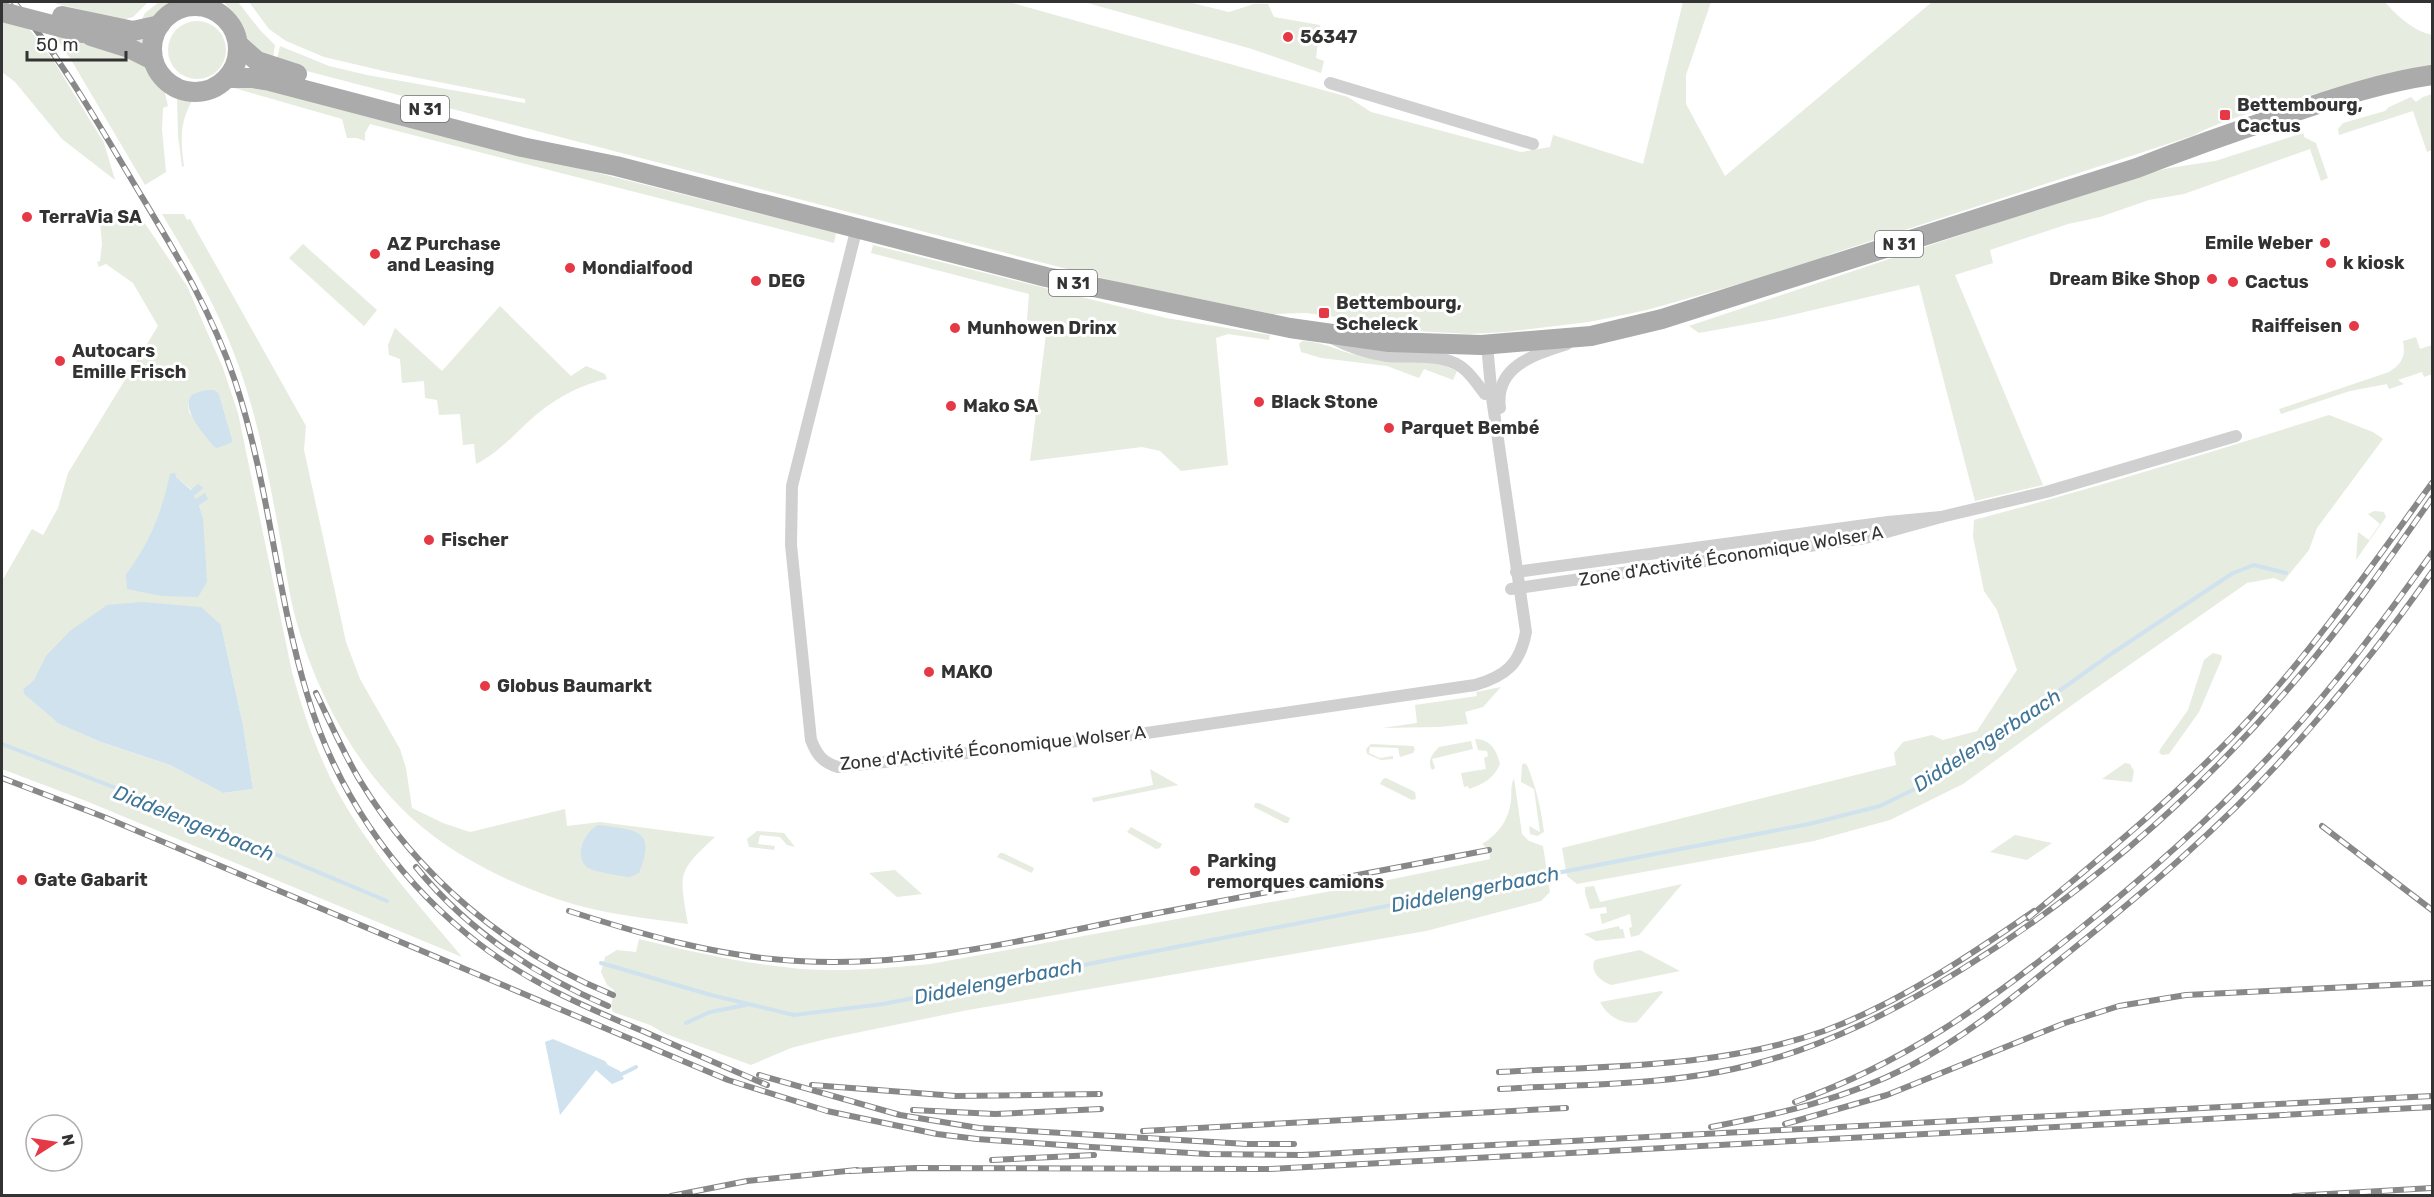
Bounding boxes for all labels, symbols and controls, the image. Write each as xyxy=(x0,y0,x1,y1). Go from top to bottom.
scale bar xyxy=(27,24,126,62)
place label: 56347 xyxy=(1300,26,1357,48)
marker: 56347 xyxy=(1281,30,1295,44)
text: 50 m xyxy=(36,34,79,56)
place label: Bettembourg, Cactus xyxy=(2237,94,2363,137)
road number: N 31 xyxy=(401,96,449,122)
marker: Bettembourg, Cactus xyxy=(2218,108,2232,122)
place label: TerraVia SA xyxy=(39,206,142,228)
marker: TerraVia SA xyxy=(20,210,34,224)
road number: N 31 xyxy=(1875,231,1923,257)
place label: Emile Weber xyxy=(2205,232,2313,254)
place label: AZ Purchase and Leasing xyxy=(387,233,501,276)
marker: Emile Weber xyxy=(2318,236,2332,250)
marker: AZ Purchase and Leasing xyxy=(368,247,382,261)
place label: k kiosk xyxy=(2343,252,2405,274)
marker: k kiosk xyxy=(2324,256,2338,270)
place label: Mondialfood xyxy=(582,257,693,279)
marker: Mondialfood xyxy=(563,261,577,275)
place label: Dream Bike Shop xyxy=(2049,268,2200,290)
place label: DEG xyxy=(768,270,805,292)
road number: N 31 xyxy=(1049,270,1097,296)
place label: Cactus xyxy=(2245,271,2309,293)
marker: Dream Bike Shop xyxy=(2205,272,2219,286)
marker: DEG xyxy=(749,274,763,288)
marker: Cactus xyxy=(2226,275,2240,289)
place label: Bettembourg, Scheleck xyxy=(1336,292,1462,335)
marker: Bettembourg, Scheleck xyxy=(1317,306,1331,320)
place label: Raiffeisen xyxy=(2251,315,2342,337)
place label: Munhowen Drinx xyxy=(967,317,1117,339)
marker: Raiffeisen xyxy=(2347,319,2361,333)
marker: Munhowen Drinx xyxy=(948,321,962,335)
place label: Autocars Emille Frisch xyxy=(72,340,187,383)
marker: Autocars Emille Frisch xyxy=(53,354,67,368)
place label: Black Stone xyxy=(1271,391,1378,413)
place label: Mako SA xyxy=(963,395,1038,417)
marker: Black Stone xyxy=(1252,395,1266,409)
marker: Mako SA xyxy=(944,399,958,413)
place label: Parquet Bembé xyxy=(1401,417,1540,439)
marker: Parquet Bembé xyxy=(1382,421,1396,435)
street label: Zone d'Activité Économique Wolser A xyxy=(1577,521,1885,591)
place label: Fischer xyxy=(441,529,508,551)
marker: Fischer xyxy=(422,533,436,547)
place label: MAKO xyxy=(941,661,993,683)
marker: MAKO xyxy=(922,665,936,679)
place label: Globus Baumarkt xyxy=(497,675,652,697)
marker: Globus Baumarkt xyxy=(478,679,492,693)
water label: Diddelengerbaach xyxy=(1909,683,2065,797)
street label: Zone d'Activité Économique Wolser A xyxy=(839,721,1147,775)
water label: Diddelengerbaach xyxy=(110,780,278,866)
place label: Parking remorques camions xyxy=(1207,850,1384,893)
water label: Diddelengerbaach xyxy=(1389,861,1561,917)
marker: Parking remorques camions xyxy=(1188,864,1202,878)
place label: Gate Gabarit xyxy=(34,869,148,891)
marker: Gate Gabarit xyxy=(15,873,29,887)
water label: Diddelengerbaach xyxy=(912,953,1084,1009)
north arrow xyxy=(24,1113,84,1173)
text: N xyxy=(58,1132,79,1148)

